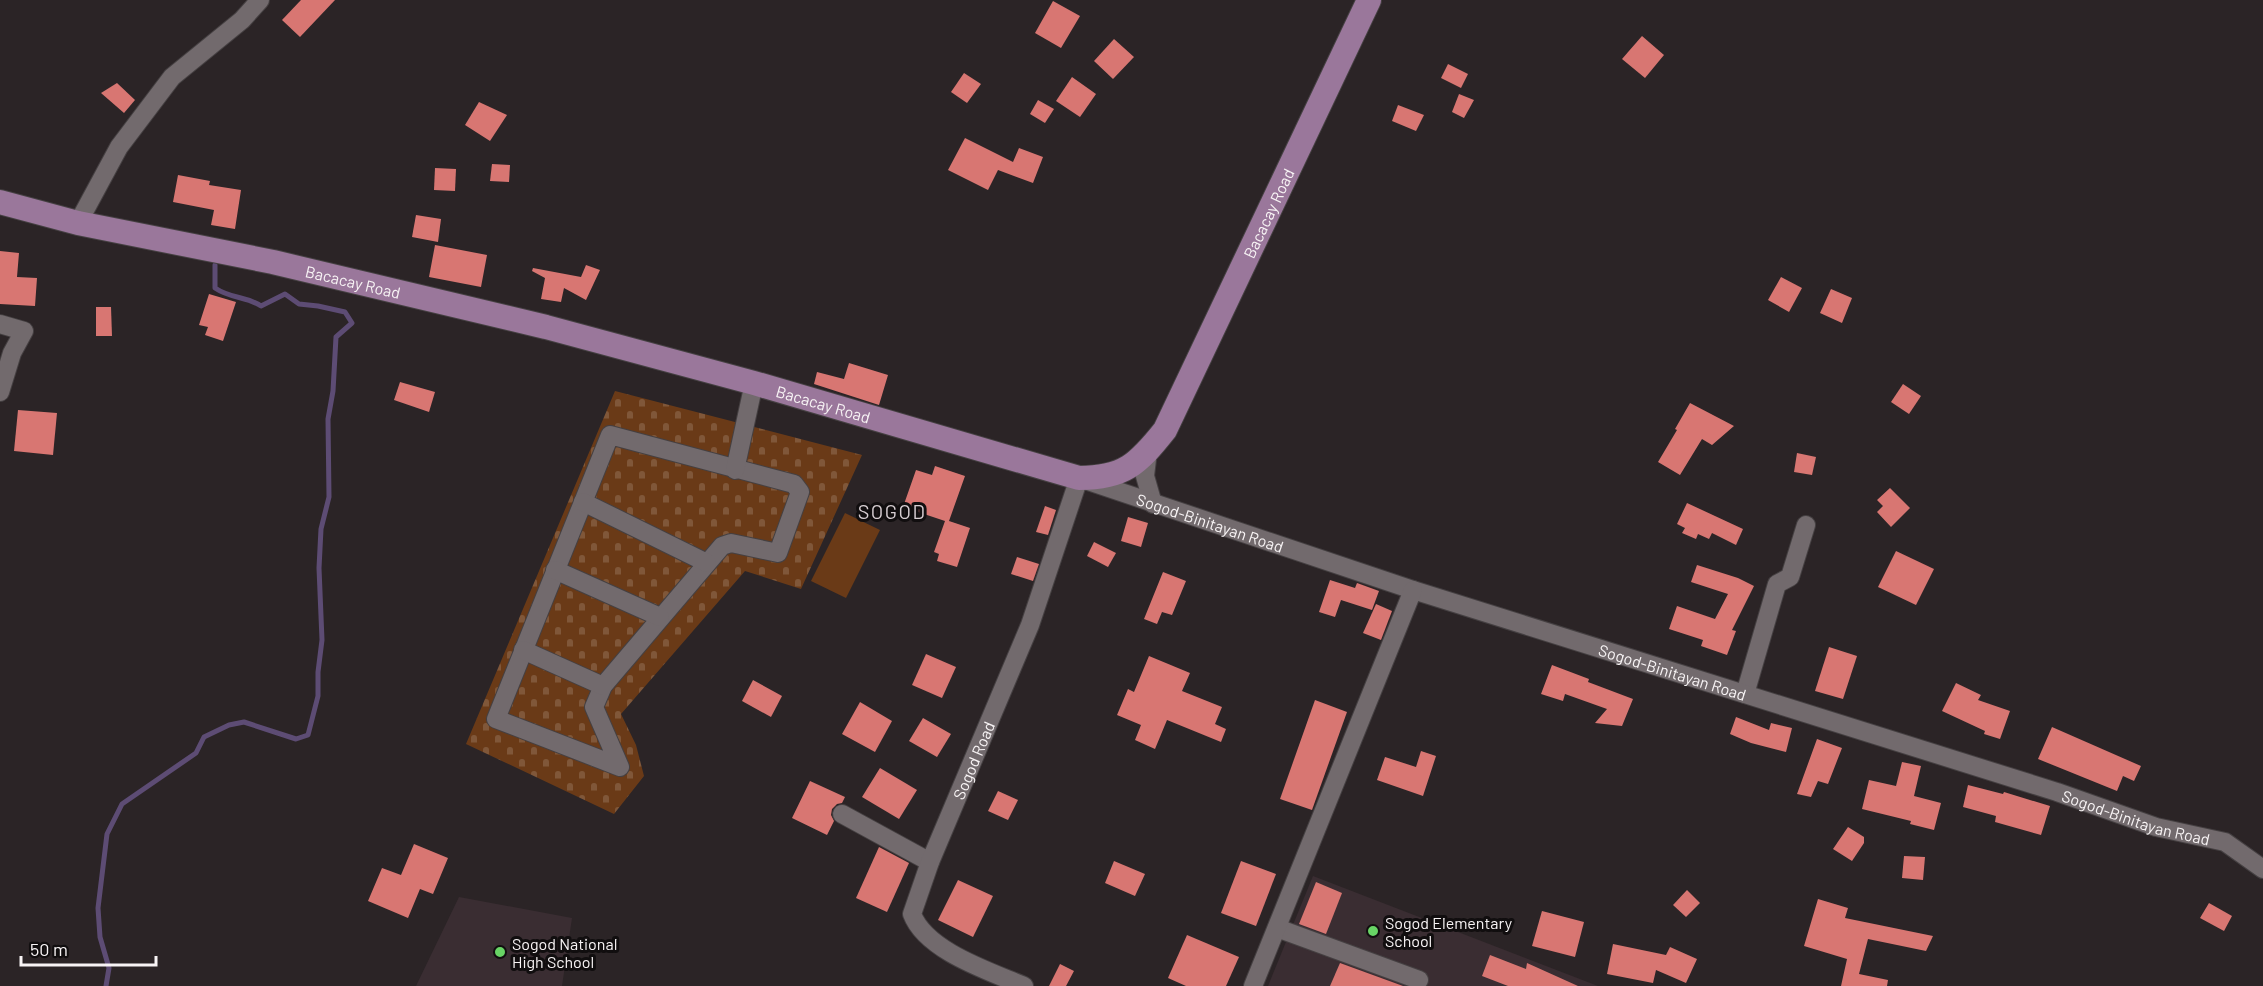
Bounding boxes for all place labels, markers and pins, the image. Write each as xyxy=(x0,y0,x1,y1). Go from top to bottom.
place label: Sogod Elementary School xyxy=(1385,913,1513,950)
marker: Sogod Elementary School xyxy=(1366,924,1380,938)
place label: Sogod National High School xyxy=(512,934,617,971)
marker: Sogod National High School xyxy=(493,945,507,959)

